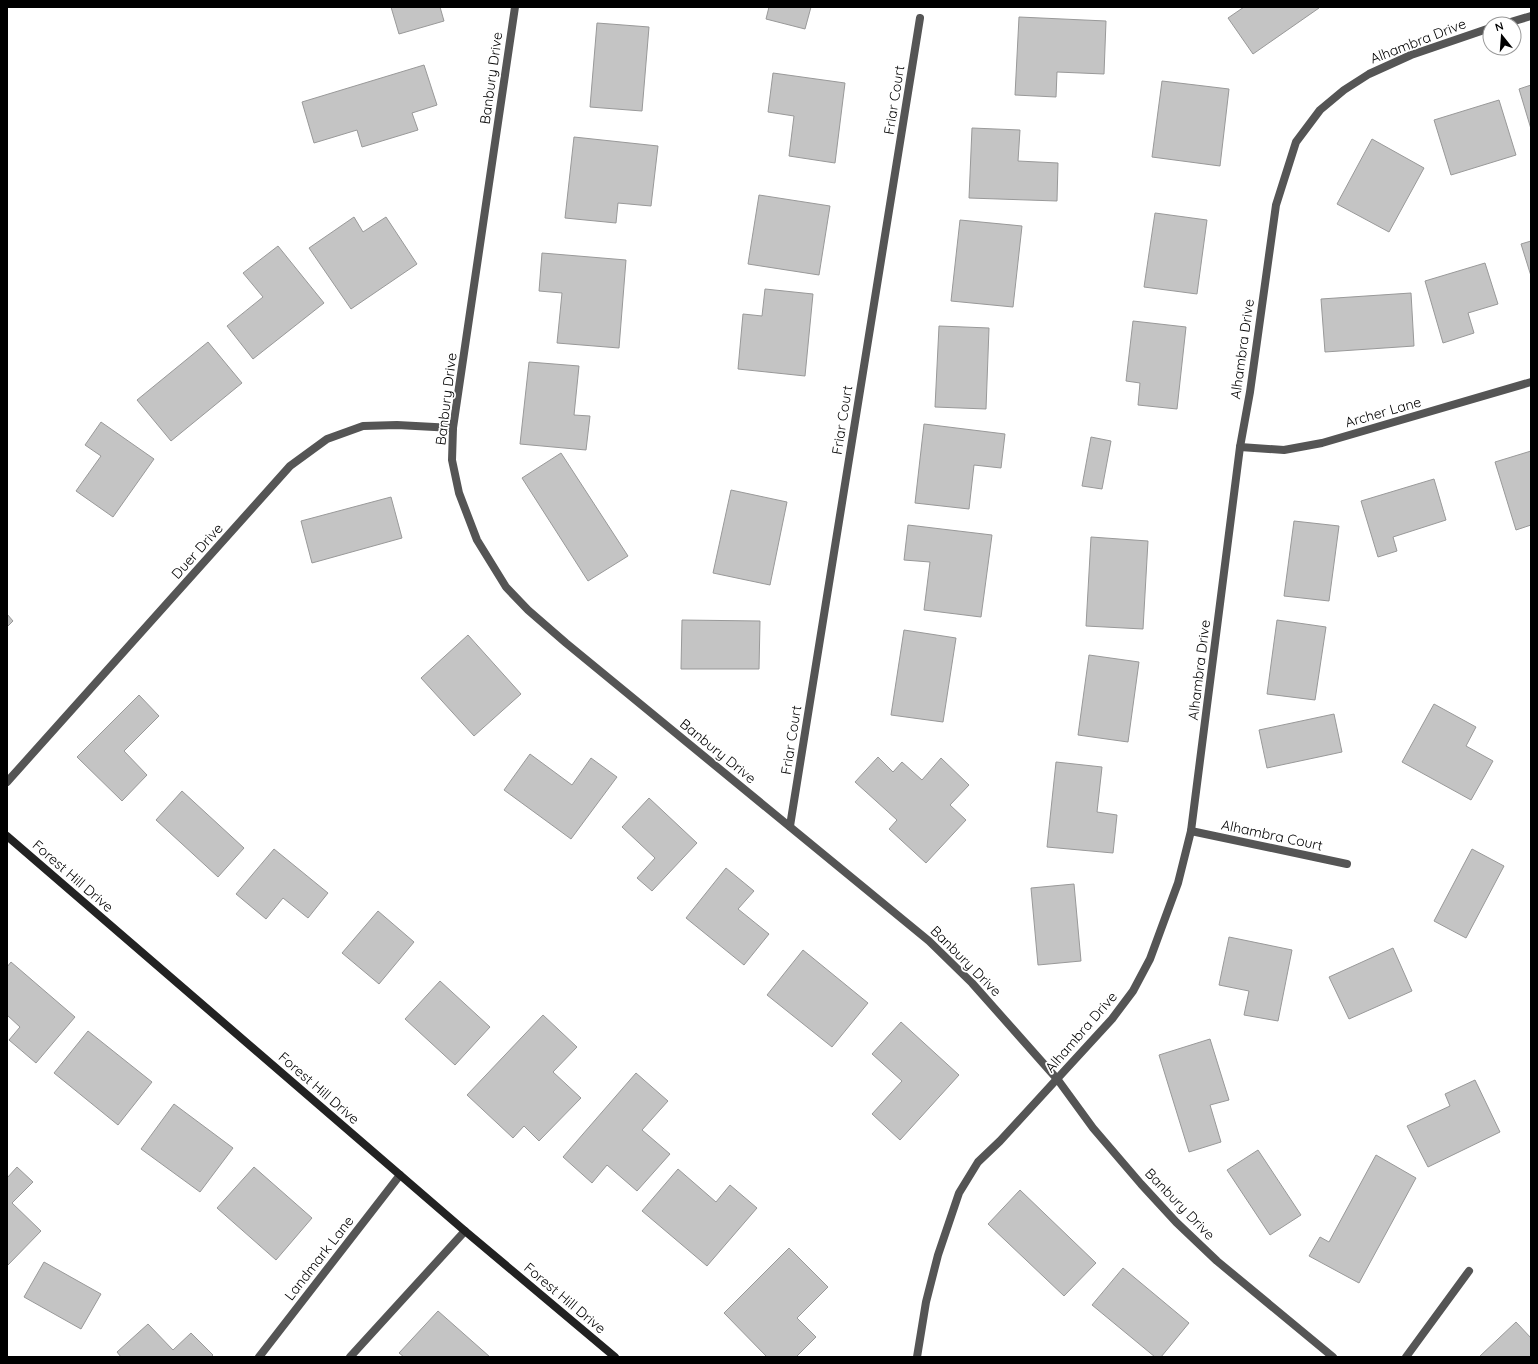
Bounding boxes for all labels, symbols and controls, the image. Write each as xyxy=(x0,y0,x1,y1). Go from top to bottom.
street label: Alhambra Drive xyxy=(1368,14,1469,68)
north arrow xyxy=(1482,16,1522,56)
text: N xyxy=(1493,19,1505,34)
street label: Banbury Drive xyxy=(476,31,506,125)
street label: Friar Court xyxy=(880,64,908,136)
street label: Alhambra Drive xyxy=(1226,298,1258,400)
street label: Banbury Drive xyxy=(431,352,461,446)
street label: Friar Court xyxy=(828,384,856,456)
street label: Archer Lane xyxy=(1343,393,1423,431)
street label: Duer Drive xyxy=(167,519,227,583)
street label: Alhambra Drive xyxy=(1184,619,1214,721)
street label: Friar Court xyxy=(777,704,805,776)
street label: Banbury Drive xyxy=(676,715,760,787)
street label: Alhambra Court xyxy=(1220,815,1325,855)
street label: Forest Hill Drive xyxy=(29,836,117,916)
street label: Banbury Drive xyxy=(927,922,1005,1000)
street label: Alhambra Drive xyxy=(1041,988,1121,1076)
street label: Forest Hill Drive xyxy=(275,1048,363,1128)
street label: Banbury Drive xyxy=(1141,1164,1219,1244)
street label: Landmark Lane xyxy=(280,1212,358,1304)
street label: Forest Hill Drive xyxy=(520,1259,610,1338)

